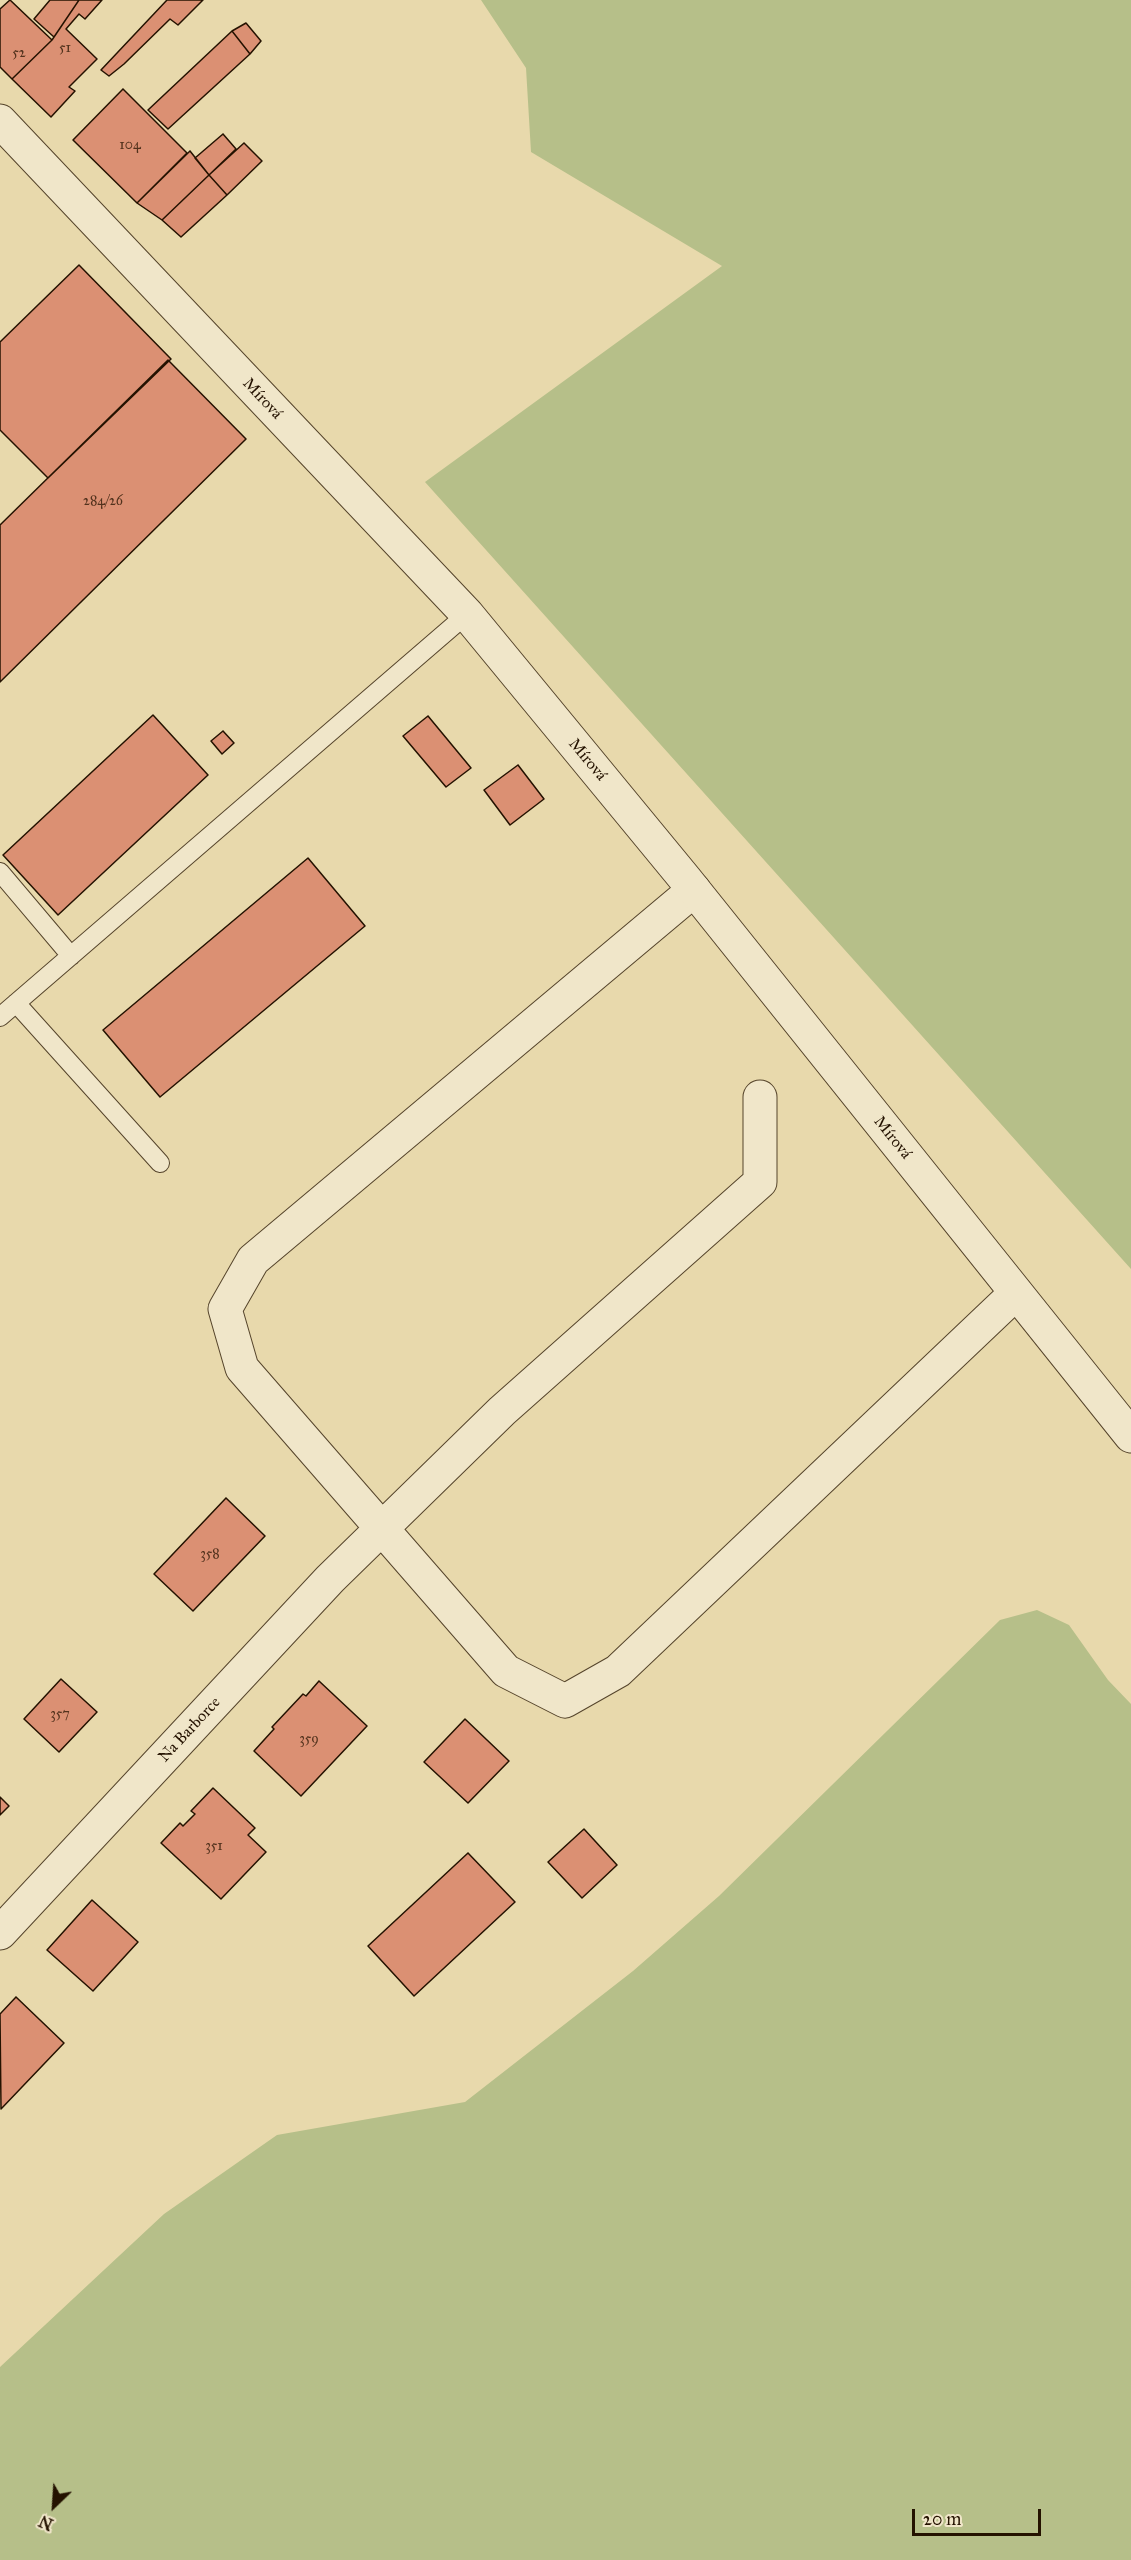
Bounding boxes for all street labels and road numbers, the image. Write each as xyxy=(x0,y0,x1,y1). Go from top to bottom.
street label: Mírová xyxy=(238,374,286,424)
street label: Mírová xyxy=(564,735,610,785)
street label: Mírová xyxy=(869,1113,915,1163)
street label: Na Barborce xyxy=(155,1693,225,1767)

